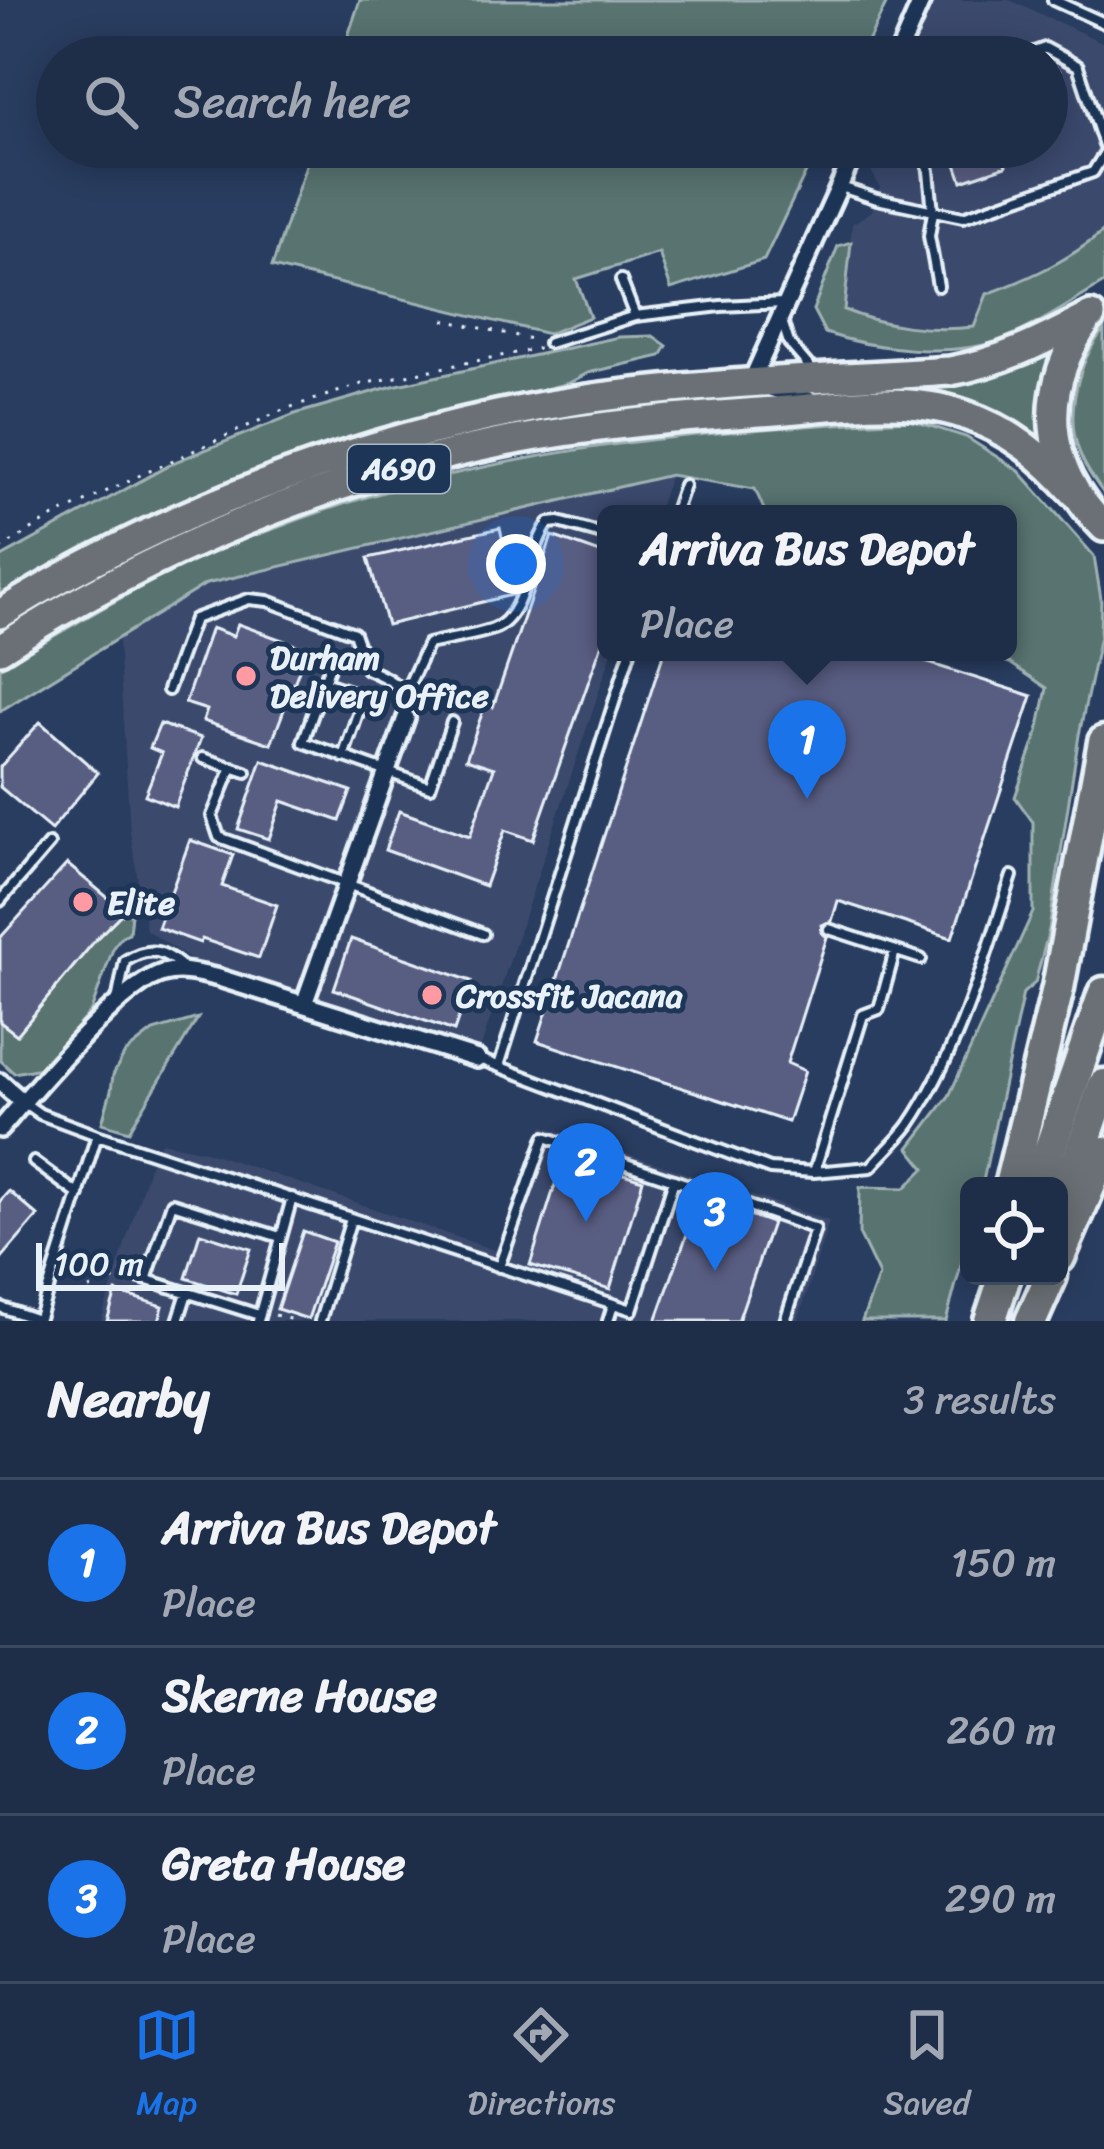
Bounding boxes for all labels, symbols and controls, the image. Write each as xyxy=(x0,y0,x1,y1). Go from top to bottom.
search box xyxy=(36,36,1068,168)
text: Search here xyxy=(174,62,411,142)
icon: search xyxy=(78,69,144,135)
road number: A690 xyxy=(348,445,450,493)
popup xyxy=(597,505,1017,661)
text: Arriva Bus Depot xyxy=(640,509,974,589)
your location xyxy=(486,534,546,594)
text: Place xyxy=(640,589,734,658)
place label: Durham Delivery Office xyxy=(270,629,489,725)
marker: Durham Delivery Office xyxy=(233,663,259,689)
pin: 1 xyxy=(768,700,846,799)
place label: Elite xyxy=(107,874,175,932)
marker: Elite xyxy=(70,889,96,915)
place label: Crossfit Jacana xyxy=(455,967,683,1025)
marker: Crossfit Jacana xyxy=(419,982,445,1008)
pin: 2 xyxy=(547,1123,625,1222)
pin: 3 xyxy=(676,1172,754,1271)
map controls xyxy=(960,1177,1068,1285)
button: locate xyxy=(960,1177,1068,1285)
text: 100 m xyxy=(54,1235,144,1293)
scale bar xyxy=(36,1237,285,1290)
text: Nearby xyxy=(48,1354,209,1444)
text: 3 results xyxy=(903,1365,1056,1434)
text: Arriva Bus Depot xyxy=(162,1488,496,1568)
text: 1 xyxy=(79,1528,95,1597)
text: 150 m xyxy=(951,1528,1056,1597)
text: Place xyxy=(162,1568,256,1637)
text: Skerne House xyxy=(162,1656,437,1736)
text: 2 xyxy=(76,1696,98,1765)
text: 260 m xyxy=(947,1696,1056,1765)
text: Place xyxy=(162,1736,256,1805)
text: Greta House xyxy=(162,1824,405,1904)
text: 3 xyxy=(76,1864,98,1933)
text: 290 m xyxy=(945,1864,1056,1933)
text: Place xyxy=(162,1904,256,1973)
tab: Map xyxy=(134,2002,200,2132)
tab: Directions xyxy=(468,2002,615,2132)
tab: Saved xyxy=(883,2002,970,2132)

